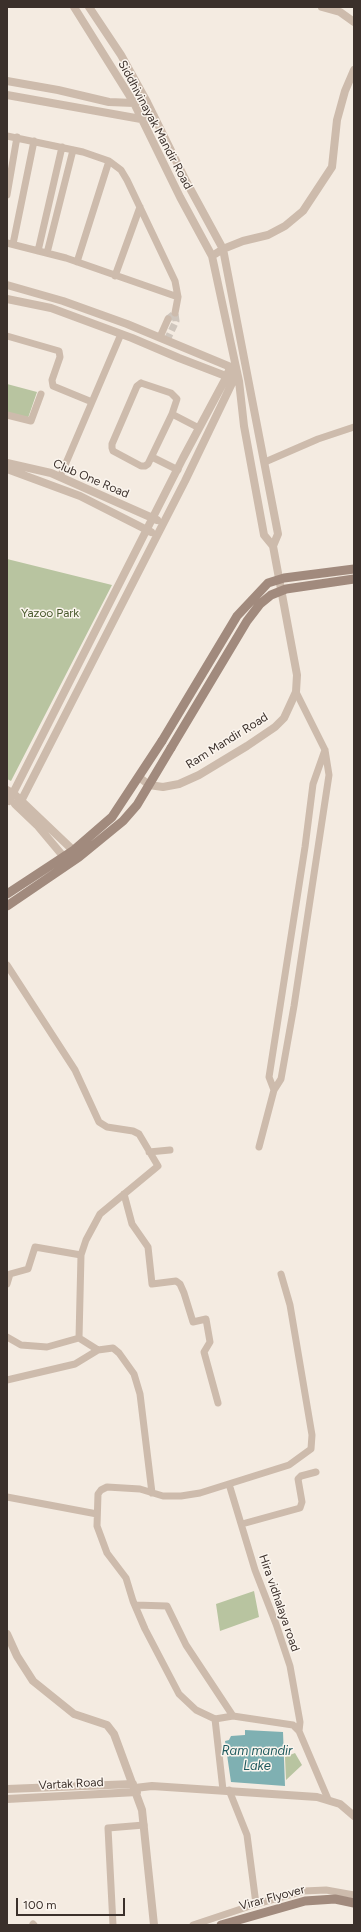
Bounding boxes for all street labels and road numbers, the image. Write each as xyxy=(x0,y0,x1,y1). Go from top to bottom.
street label: Siddhivinayak Mandir Road xyxy=(115,58,195,192)
street label: Club One Road xyxy=(51,457,131,501)
street label: Ram Mandir Road xyxy=(183,710,271,772)
street label: Hira vidhalaya road xyxy=(256,1552,302,1654)
street label: Vartak Road xyxy=(38,1775,104,1793)
street label: Virar Flyover xyxy=(238,1882,306,1914)

